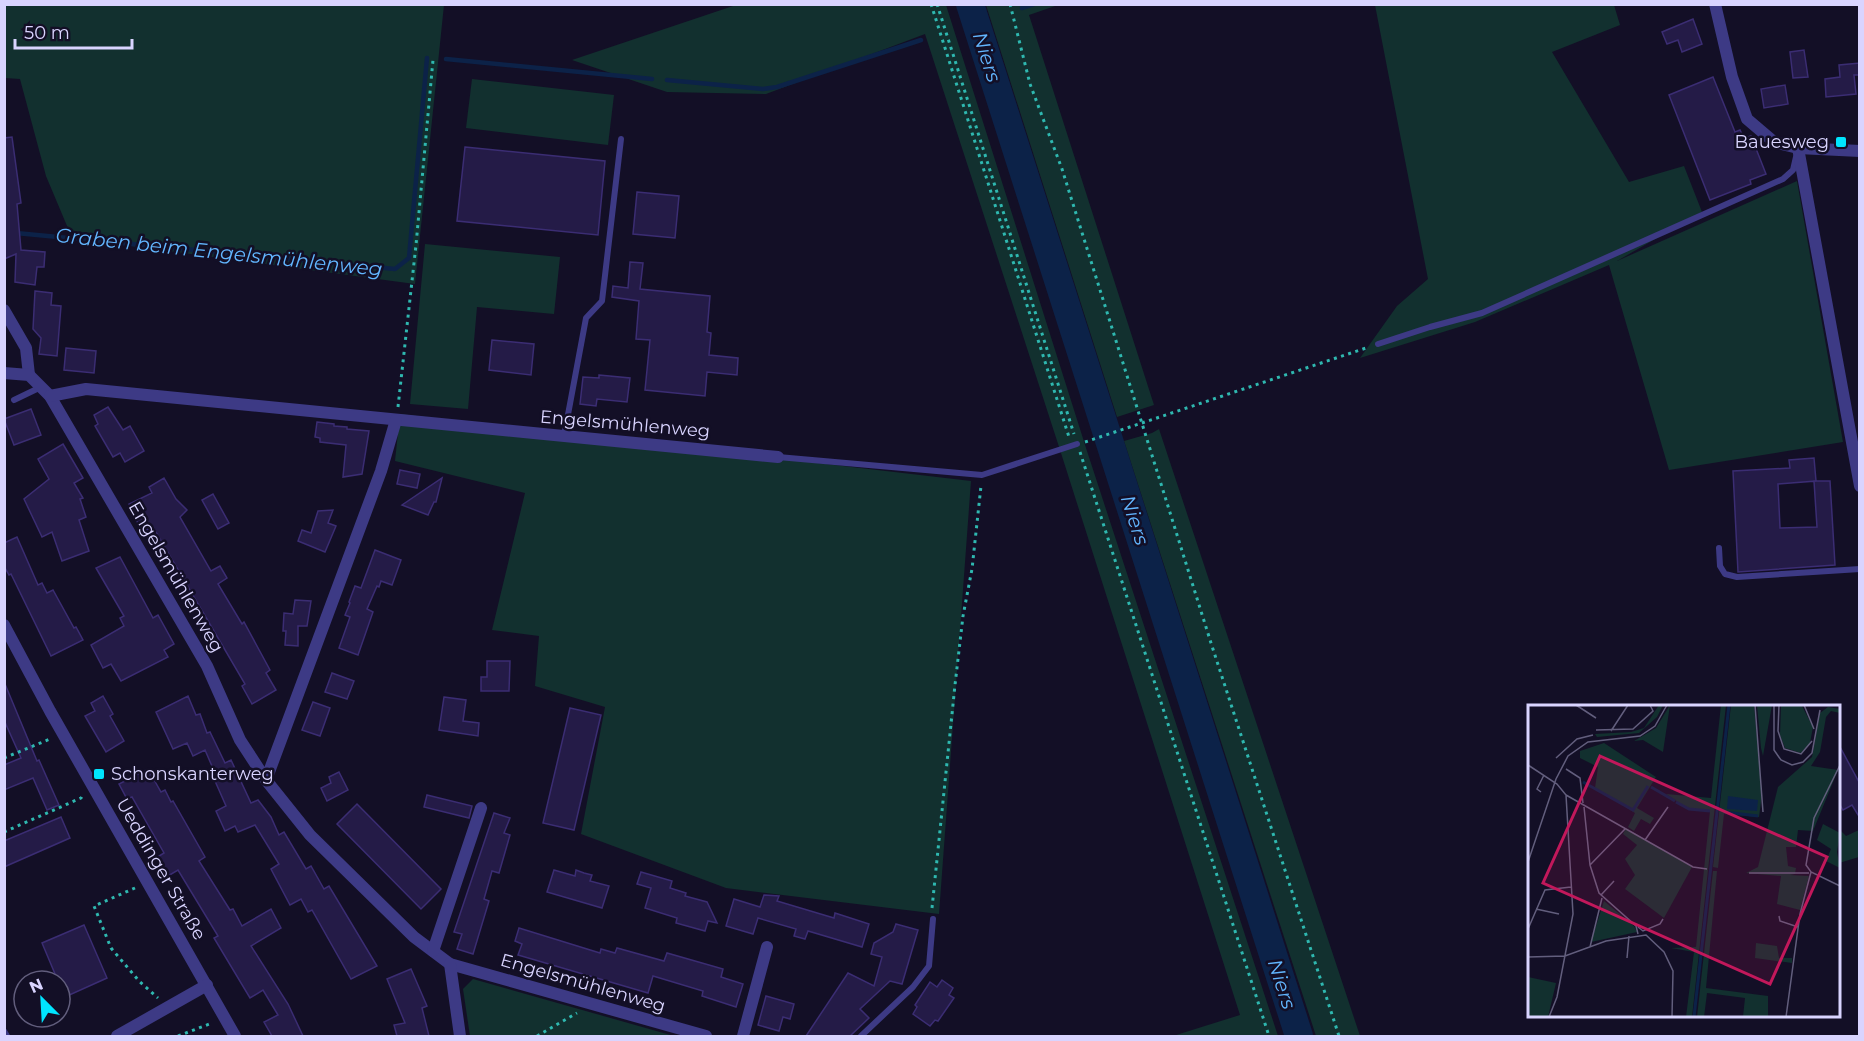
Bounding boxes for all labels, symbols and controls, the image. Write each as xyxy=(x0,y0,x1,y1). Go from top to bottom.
scale bar xyxy=(15,12,132,50)
text: 50 m xyxy=(24,22,70,44)
water label: Niers xyxy=(968,29,1006,85)
place label: Bauesweg xyxy=(1734,131,1829,153)
marker: Bauesweg xyxy=(1834,135,1848,149)
water label: Graben beim Engelsmühlenweg xyxy=(54,223,384,281)
street label: Engelsmühlenweg xyxy=(539,406,711,442)
water label: Niers xyxy=(1116,492,1154,548)
street label: Engelsmühlenweg xyxy=(124,498,228,656)
inset map xyxy=(1528,705,1840,1017)
place label: Schonskanterweg xyxy=(111,763,274,785)
marker: Schonskanterweg xyxy=(92,767,106,781)
street label: Ueddinger Straße xyxy=(111,794,211,944)
street label: Engelsmühlenweg xyxy=(498,949,668,1017)
water label: Niers xyxy=(1263,956,1301,1012)
north arrow xyxy=(12,969,72,1029)
text: N xyxy=(26,974,46,997)

